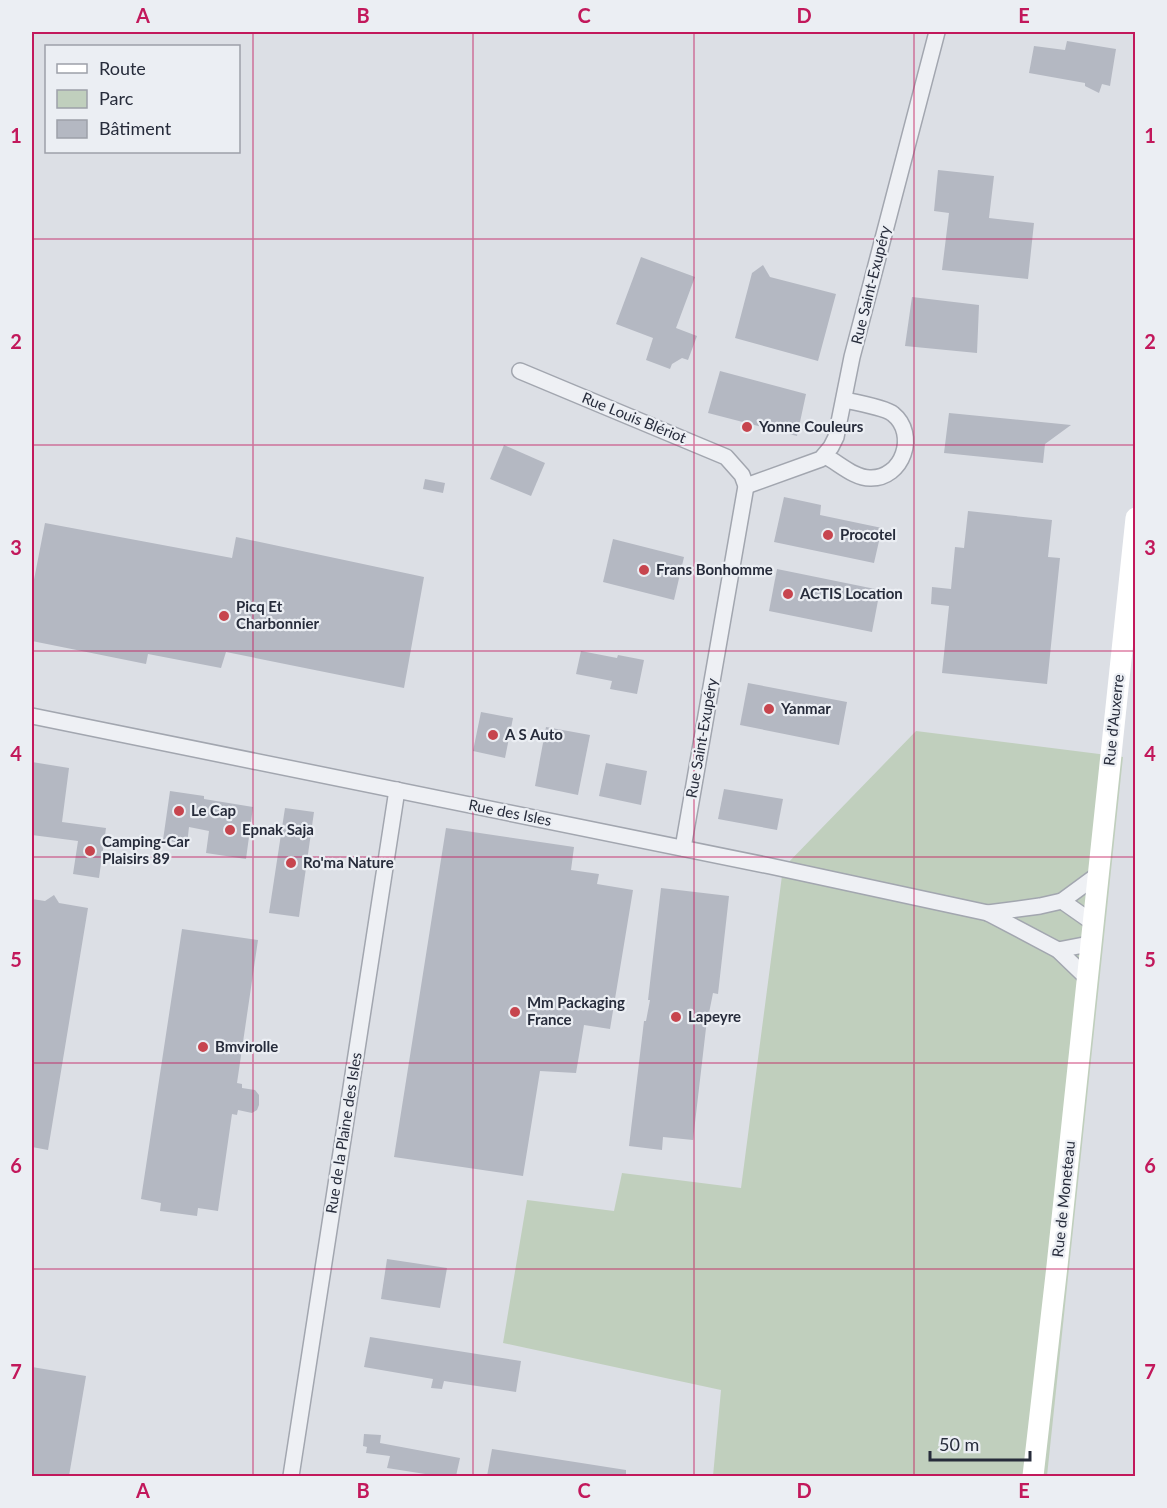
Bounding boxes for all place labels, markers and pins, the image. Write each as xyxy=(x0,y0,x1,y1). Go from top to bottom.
place label: Yonne Couleurs xyxy=(758,417,864,435)
marker: Yonne Couleurs xyxy=(740,420,754,434)
place label: Procotel xyxy=(840,525,896,543)
marker: Procotel xyxy=(821,528,835,542)
place label: Frans Bonhomme xyxy=(656,560,773,578)
marker: Frans Bonhomme xyxy=(637,563,651,577)
place label: ACTIS Location xyxy=(799,584,903,602)
marker: ACTIS Location xyxy=(781,587,795,601)
place label: Picq Et Charbonnier xyxy=(236,597,319,632)
marker: Picq Et Charbonnier xyxy=(217,609,231,623)
place label: Yanmar xyxy=(780,699,831,717)
marker: Yanmar xyxy=(762,702,776,716)
place label: A S Auto xyxy=(504,725,563,743)
marker: A S Auto xyxy=(486,728,500,742)
place label: Le Cap xyxy=(191,801,236,819)
marker: Le Cap xyxy=(172,804,186,818)
place label: Epnak Saja xyxy=(242,820,314,838)
marker: Epnak Saja xyxy=(223,823,237,837)
place label: Camping-Car Plaisirs 89 xyxy=(102,832,190,867)
marker: Camping-Car Plaisirs 89 xyxy=(83,844,97,858)
place label: Ro'ma Nature xyxy=(303,853,394,871)
marker: Ro'ma Nature xyxy=(284,856,298,870)
place label: Mm Packaging France xyxy=(527,993,625,1028)
marker: Mm Packaging France xyxy=(508,1005,522,1019)
place label: Lapeyre xyxy=(688,1007,741,1025)
marker: Lapeyre xyxy=(669,1010,683,1024)
place label: Bmvirolle xyxy=(215,1037,278,1055)
marker: Bmvirolle xyxy=(196,1040,210,1054)

